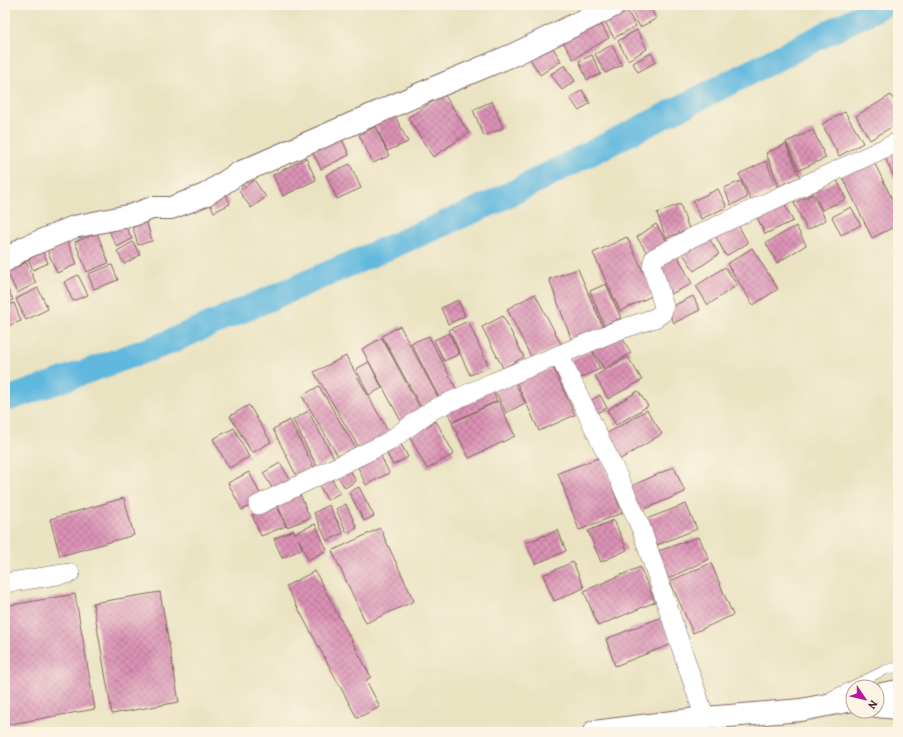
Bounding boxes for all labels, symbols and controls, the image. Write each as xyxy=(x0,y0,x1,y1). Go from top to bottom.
north arrow xyxy=(845,679,885,719)
text: N xyxy=(864,697,881,712)

